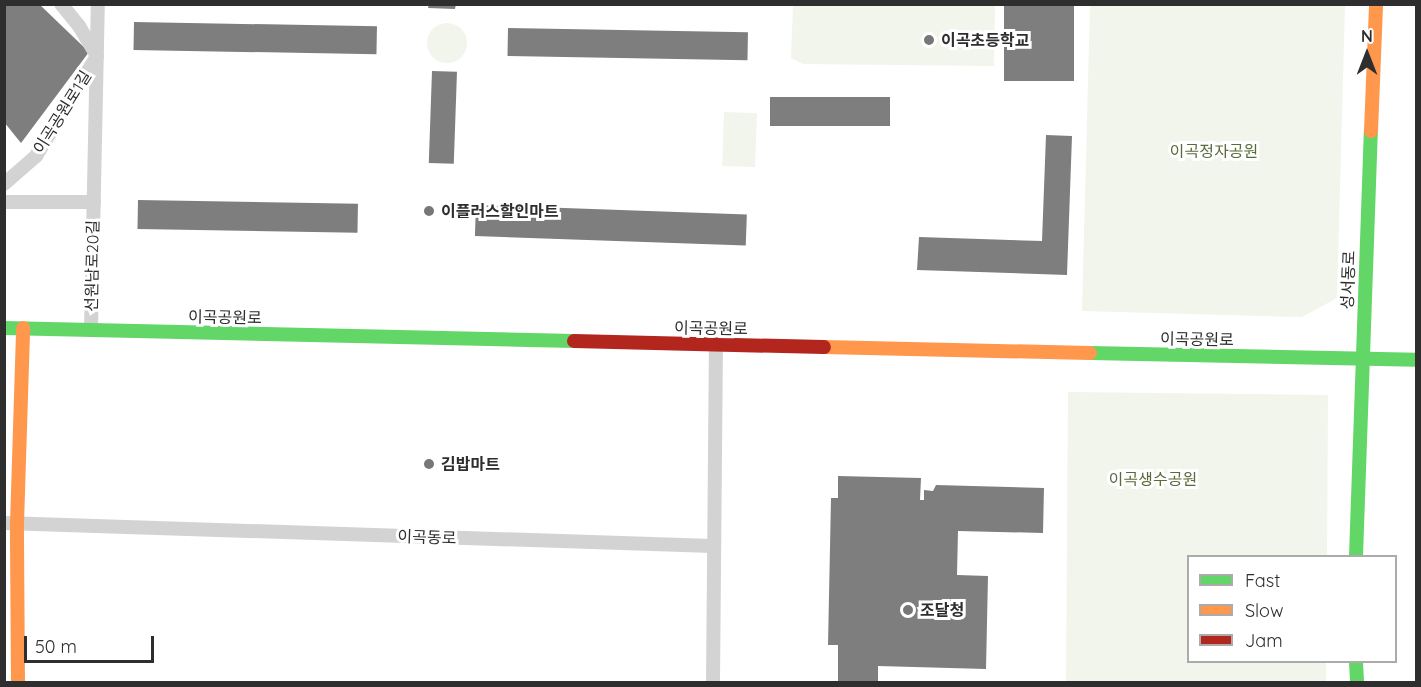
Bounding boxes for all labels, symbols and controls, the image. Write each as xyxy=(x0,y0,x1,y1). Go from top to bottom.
north arrow xyxy=(1337,24,1397,84)
text: N xyxy=(1361,26,1373,46)
place label: 이곡초등학교 xyxy=(941,30,1029,50)
marker: 이곡초등학교 xyxy=(922,33,936,47)
street label: 이곡공원로1길 xyxy=(29,67,95,157)
park label: 이곡정자공원 xyxy=(1170,141,1258,161)
place label: 이플러스할인마트 xyxy=(441,201,559,221)
marker: 이플러스할인마트 xyxy=(422,204,436,218)
street label: 선원남로20길 xyxy=(82,220,102,312)
street label: 성서동로 xyxy=(1337,250,1359,310)
street label: 이곡공원로 xyxy=(188,307,262,327)
street label: 이곡공원로 xyxy=(674,318,748,338)
street label: 이곡공원로 xyxy=(1160,329,1234,349)
place label: 김밥마트 xyxy=(441,454,500,474)
marker: 김밥마트 xyxy=(422,457,436,471)
park label: 이곡생수공원 xyxy=(1109,469,1197,489)
street label: 이곡동로 xyxy=(397,526,457,548)
legend xyxy=(1187,555,1397,663)
text: Fast xyxy=(1245,569,1280,592)
text: Slow xyxy=(1245,599,1283,622)
place label: 조달청 xyxy=(920,600,964,620)
marker: 조달청 xyxy=(901,603,915,617)
scale bar xyxy=(27,624,158,662)
text: Jam xyxy=(1245,629,1283,652)
text: 50 m xyxy=(35,635,77,658)

